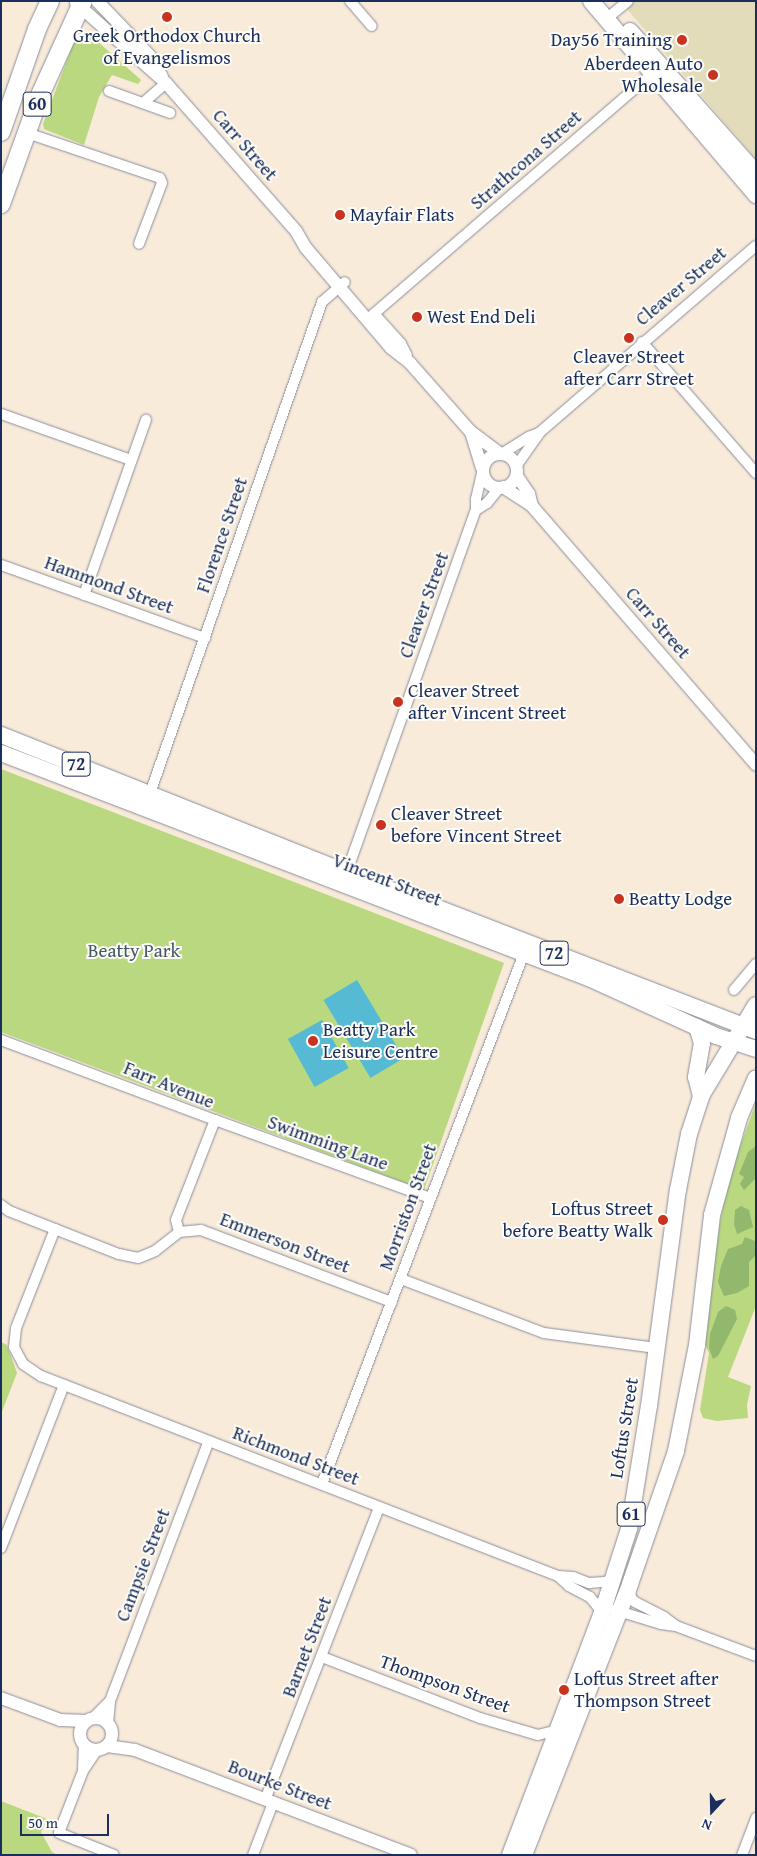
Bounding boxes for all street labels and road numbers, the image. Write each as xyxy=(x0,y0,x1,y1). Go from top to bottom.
road number: 60 xyxy=(22,88,52,120)
street label: Carr Street xyxy=(208,105,282,185)
street label: Strathcona Street xyxy=(466,105,586,215)
street label: Cleaver Street xyxy=(631,242,731,330)
street label: Florence Street xyxy=(192,474,252,596)
street label: Cleaver Street xyxy=(394,549,454,661)
street label: Hammond Street xyxy=(41,551,177,619)
street label: Carr Street xyxy=(621,583,695,663)
road number: 72 xyxy=(61,749,91,780)
street label: Vincent Street xyxy=(329,849,445,911)
road number: 72 xyxy=(539,938,569,968)
street label: Farr Avenue xyxy=(120,1056,218,1114)
street label: Swimming Lane xyxy=(265,1111,391,1175)
street label: Morriston Street xyxy=(375,1141,441,1273)
street label: Emmerson Street xyxy=(217,1208,353,1278)
street label: Loftus Street xyxy=(605,1376,643,1480)
street label: Richmond Street xyxy=(230,1421,362,1491)
road number: 61 xyxy=(616,1498,646,1530)
street label: Campsie Street xyxy=(111,1505,175,1625)
street label: Barnet Street xyxy=(277,1593,337,1701)
street label: Thompson Street xyxy=(377,1650,513,1718)
street label: Bourke Street xyxy=(225,1755,335,1815)

